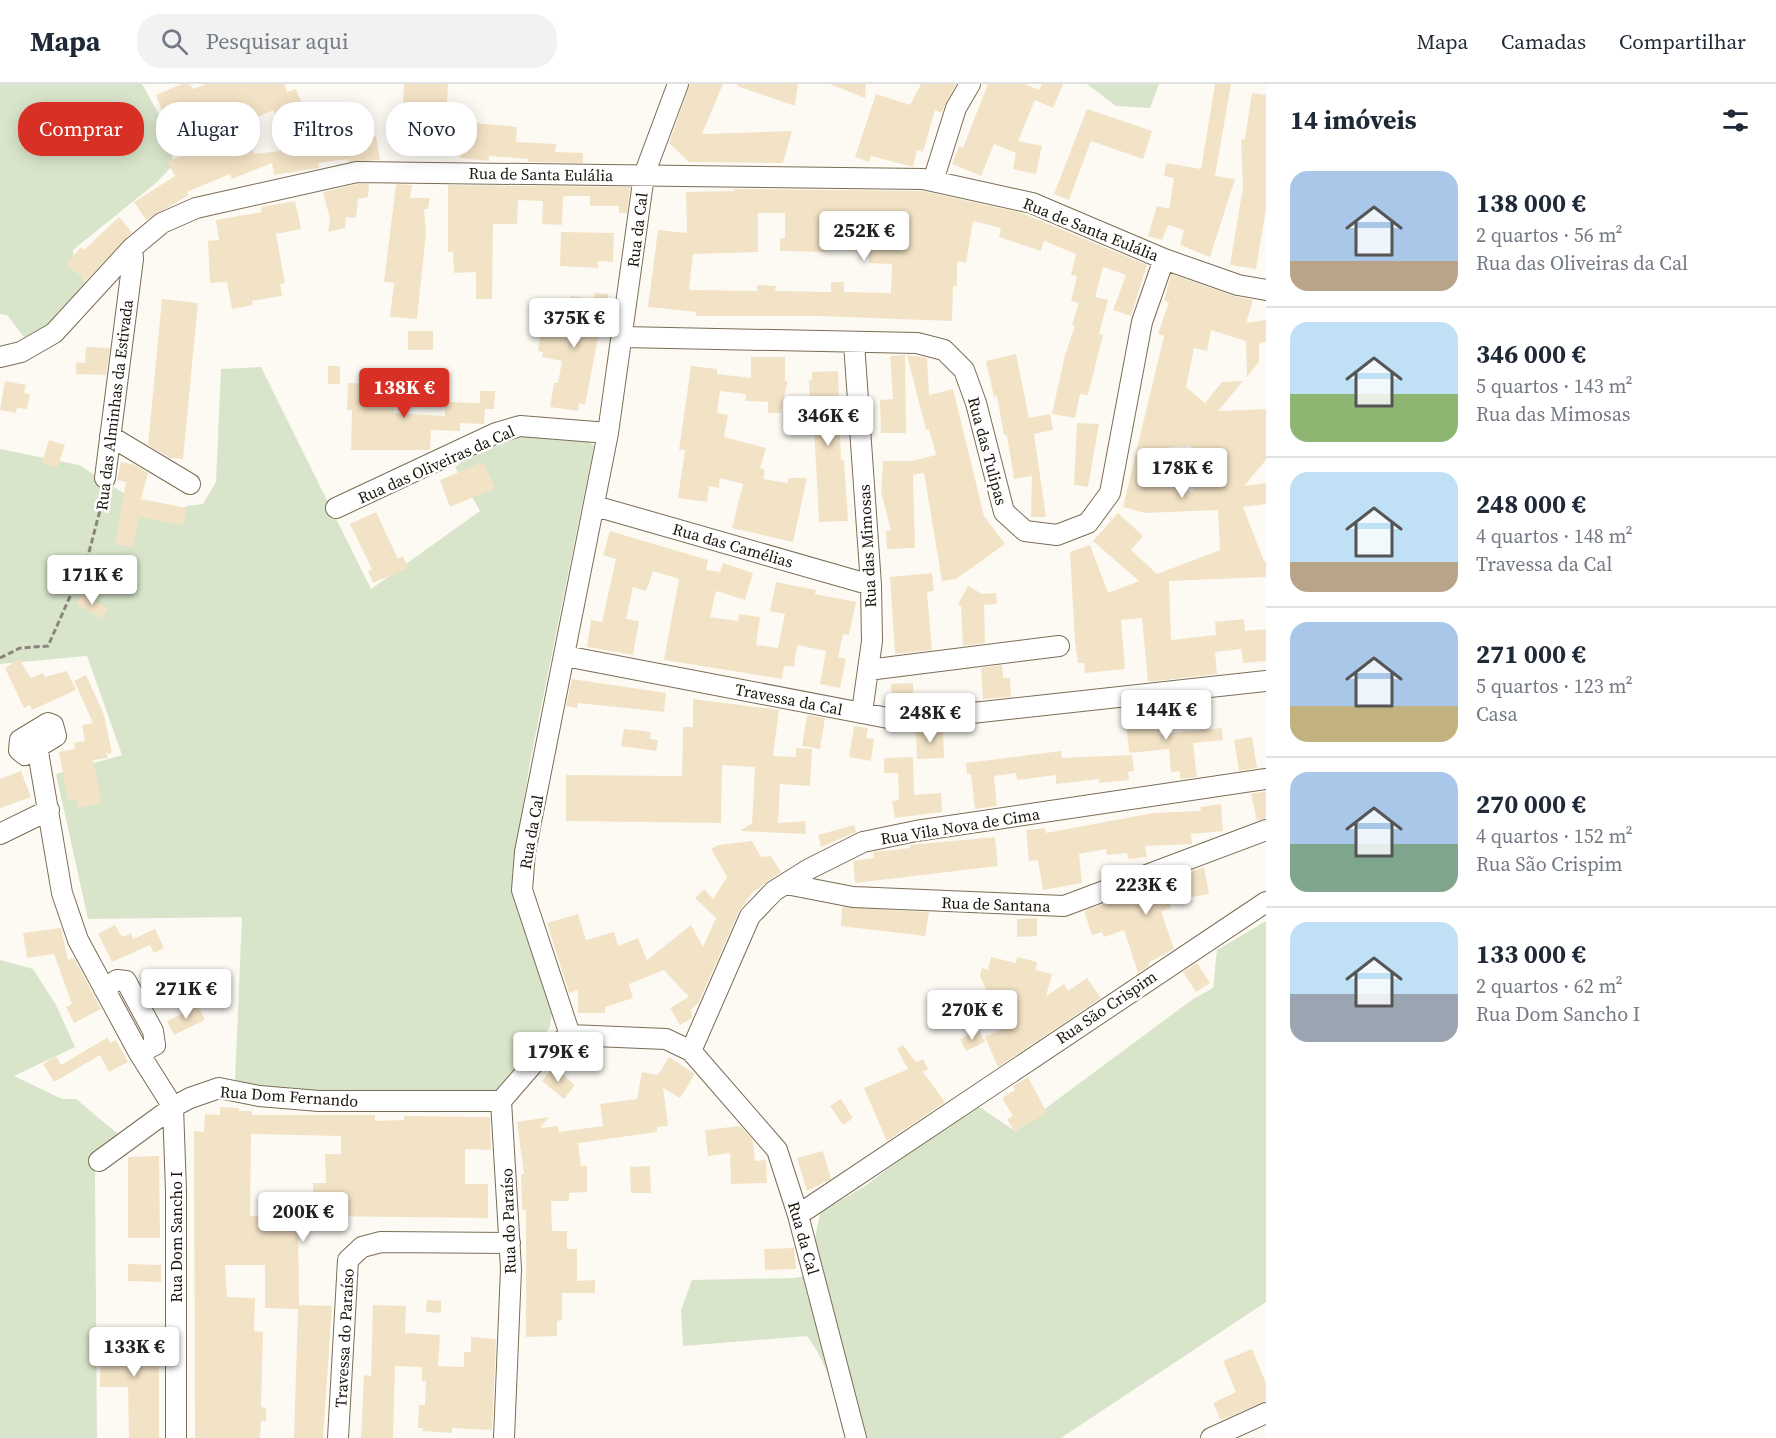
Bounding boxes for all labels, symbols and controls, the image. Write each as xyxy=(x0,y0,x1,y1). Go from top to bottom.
search box xyxy=(137,14,557,68)
text: Mapa xyxy=(30,22,101,60)
icon: search xyxy=(158,25,191,58)
text: Pesquisar aqui xyxy=(206,26,348,56)
text: Mapa xyxy=(1416,27,1468,56)
text: Camadas xyxy=(1501,27,1586,56)
text: Compartilhar xyxy=(1619,27,1746,56)
chip: Comprar xyxy=(18,102,144,156)
chip: Alugar xyxy=(156,102,260,156)
chip: Filtros xyxy=(272,102,374,156)
chip: Novo xyxy=(386,102,477,156)
text: 14 imóveis xyxy=(1290,102,1417,138)
icon: filters xyxy=(1719,104,1752,137)
street label: Rua de Santa Eulália xyxy=(469,162,614,186)
text: 138 000 € xyxy=(1476,185,1586,221)
street label: Rua da Cal xyxy=(621,191,653,269)
street label: Rua de Santa Eulália xyxy=(1020,192,1163,267)
icon: home xyxy=(1338,195,1410,267)
pin: 252K € xyxy=(815,211,913,262)
text: 252K € xyxy=(833,216,895,244)
text: 2 quartos · 56 m² xyxy=(1476,221,1623,249)
text: Rua das Oliveiras da Cal xyxy=(1476,249,1688,277)
street label: Rua das Alminhas da Estivada xyxy=(90,298,138,512)
pin: 375K € xyxy=(525,298,623,349)
text: 375K € xyxy=(543,303,605,331)
text: 346 000 € xyxy=(1476,336,1586,372)
icon: home xyxy=(1338,346,1410,418)
pin: 138K € xyxy=(355,368,453,419)
text: 5 quartos · 143 m² xyxy=(1476,372,1633,400)
text: 138K € xyxy=(373,373,435,401)
street label: Rua das Tulipas xyxy=(963,394,1013,508)
pin: 346K € xyxy=(779,396,877,447)
text: Rua das Mimosas xyxy=(1476,400,1631,428)
text: 346K € xyxy=(797,401,859,429)
street label: Rua das Oliveiras da Cal xyxy=(354,419,518,509)
pin: 178K € xyxy=(1133,448,1231,499)
text: 178K € xyxy=(1151,453,1213,481)
street label: Rua das Mimosas xyxy=(853,484,881,608)
text: 248 000 € xyxy=(1476,486,1586,522)
icon: home xyxy=(1338,496,1410,568)
street label: Rua das Camélias xyxy=(670,517,796,573)
text: 4 quartos · 148 m² xyxy=(1476,522,1633,550)
text: Travessa da Cal xyxy=(1476,550,1612,578)
pin: 171K € xyxy=(43,555,141,606)
text: 171K € xyxy=(61,560,123,588)
text: 271 000 € xyxy=(1476,636,1586,672)
icon: home xyxy=(1338,646,1410,718)
text: 5 quartos · 123 m² xyxy=(1476,672,1633,700)
street label: Travessa da Cal xyxy=(733,678,845,720)
pin: 144K € xyxy=(1117,690,1215,741)
pin: 248K € xyxy=(881,693,979,744)
text: 144K € xyxy=(1135,695,1197,723)
text: 248K € xyxy=(899,698,961,726)
text: Casa xyxy=(1476,700,1518,728)
text: 270 000 € xyxy=(1476,786,1586,822)
street label: Rua da Cal xyxy=(514,793,548,871)
icon: home xyxy=(1338,796,1410,868)
street label: Rua Vila Nova de Cima xyxy=(879,802,1042,849)
text: 4 quartos · 152 m² xyxy=(1476,822,1633,850)
text: Rua São Crispim xyxy=(1476,850,1623,878)
pin: 223K € xyxy=(1097,865,1195,916)
text: 223K € xyxy=(1115,870,1177,898)
street label: Rua de Santana xyxy=(941,891,1052,917)
text: 133 000 € xyxy=(1476,936,1586,972)
icon: home xyxy=(1338,946,1410,1018)
street label: Rua São Crispim xyxy=(1051,965,1161,1049)
pin: 271K € xyxy=(137,969,235,1020)
text: 2 quartos · 62 m² xyxy=(1476,972,1623,1000)
text: 271K € xyxy=(155,974,217,1002)
pin: 270K € xyxy=(923,990,1021,1041)
text: 270K € xyxy=(941,995,1003,1023)
text: Rua Dom Sancho I xyxy=(1476,1000,1640,1028)
pin: 179K € xyxy=(509,1032,607,1083)
text: 179K € xyxy=(527,1037,589,1065)
street label: Rua Dom Fernando xyxy=(219,1080,359,1112)
street label: Rua do Paraíso xyxy=(495,1168,521,1274)
street label: Rua Dom Sancho I xyxy=(165,1171,187,1303)
pin: 200K € xyxy=(254,1192,352,1243)
text: 200K € xyxy=(272,1197,334,1225)
street label: Rua da Cal xyxy=(783,1199,825,1277)
street label: Travessa do Paraíso xyxy=(329,1268,359,1408)
pin: 133K € xyxy=(85,1327,183,1378)
text: 133K € xyxy=(103,1332,165,1360)

